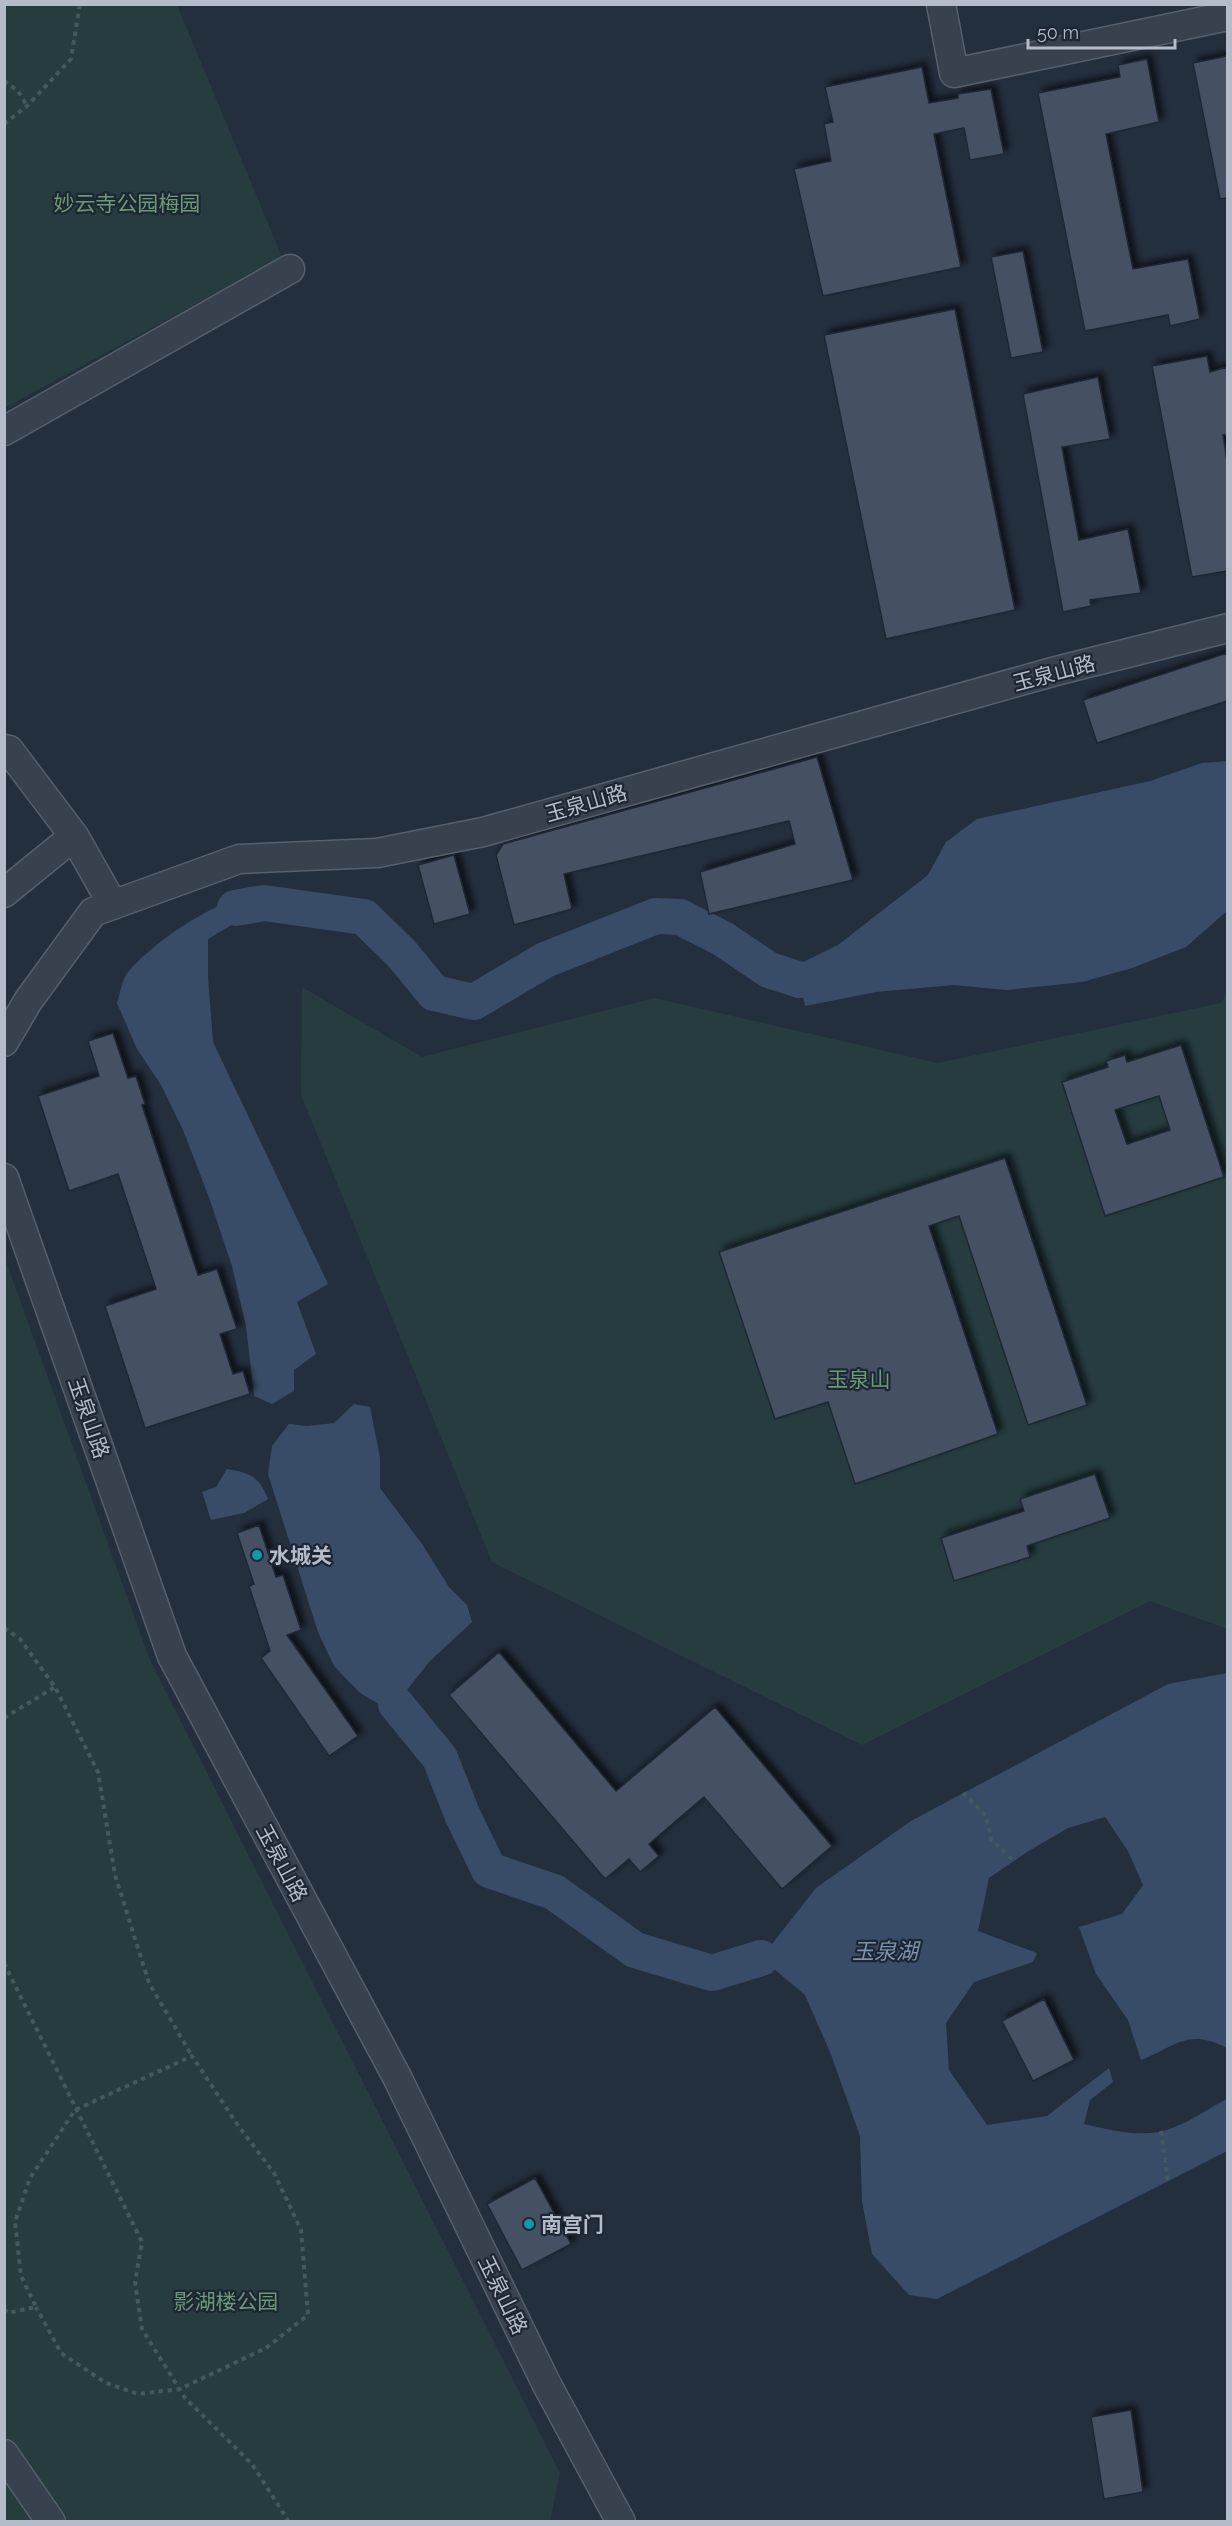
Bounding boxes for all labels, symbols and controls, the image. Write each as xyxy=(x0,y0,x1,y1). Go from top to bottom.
scale bar xyxy=(1028,12,1175,50)
text: 50 m xyxy=(1037,22,1079,43)
park label: 妙云寺公园梅园 xyxy=(54,191,201,216)
street label: 玉泉山路 xyxy=(1010,650,1098,696)
street label: 玉泉山路 xyxy=(542,779,630,827)
park label: 玉泉山 xyxy=(828,1367,891,1392)
street label: 玉泉山路 xyxy=(64,1374,114,1462)
place label: 水城关 xyxy=(269,1543,332,1568)
marker: 水城关 xyxy=(250,1548,264,1562)
street label: 玉泉山路 xyxy=(251,1820,313,1906)
water label: 玉泉湖 xyxy=(852,1938,921,1964)
place label: 南宫门 xyxy=(541,2212,604,2237)
marker: 南宫门 xyxy=(522,2217,536,2231)
street label: 玉泉山路 xyxy=(473,2252,533,2338)
park label: 影湖楼公园 xyxy=(174,2289,279,2314)

